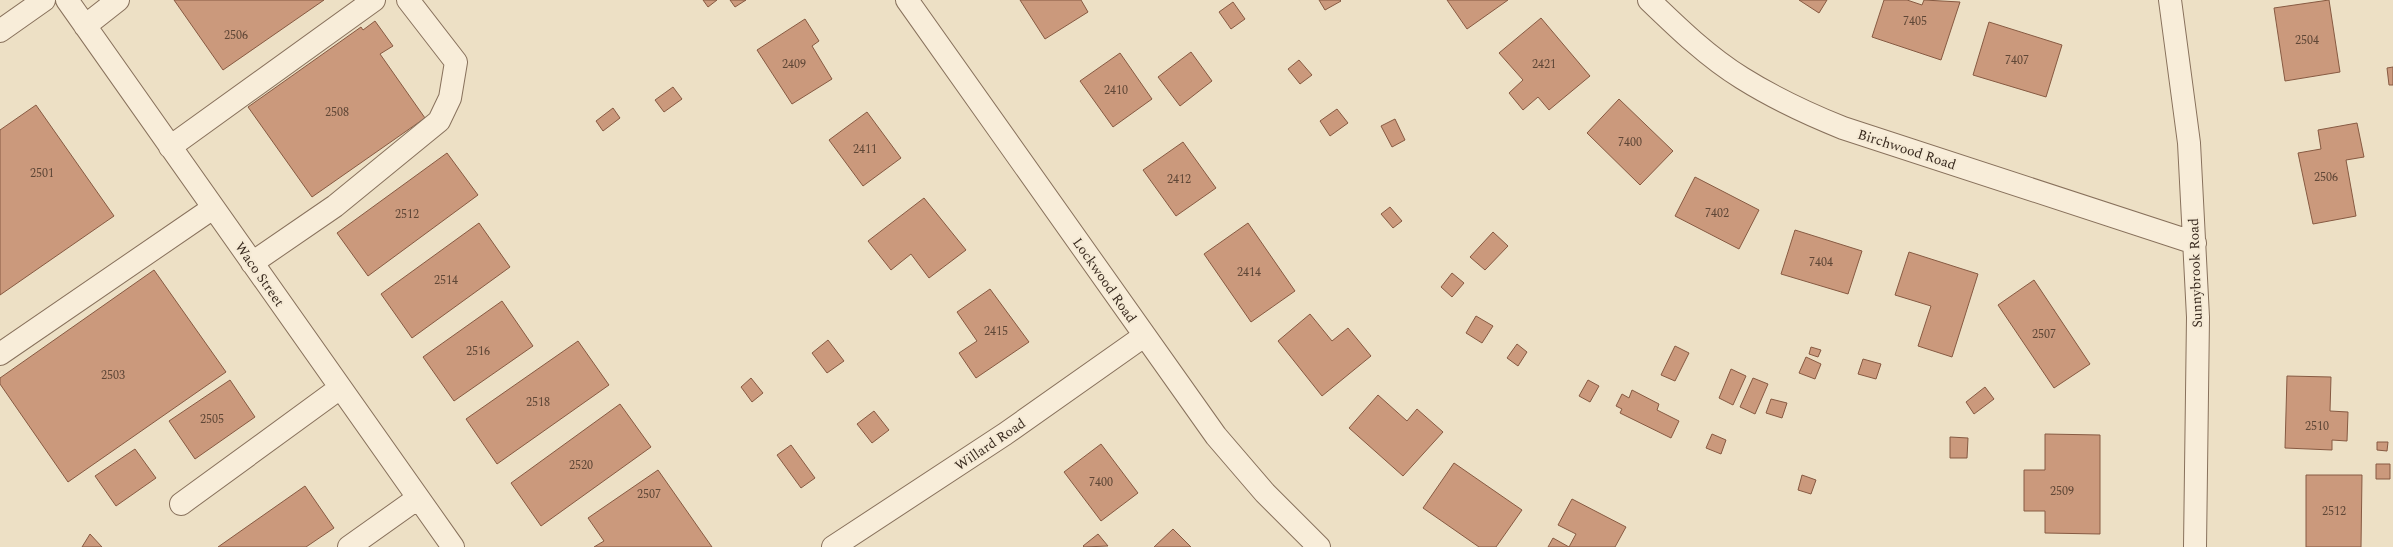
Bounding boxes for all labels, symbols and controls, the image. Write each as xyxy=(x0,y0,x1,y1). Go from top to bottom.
house number: 7405 xyxy=(1903,12,1927,31)
house number: 2506 xyxy=(224,26,248,45)
house number: 2504 xyxy=(2295,31,2319,50)
house number: 7407 xyxy=(2005,51,2029,70)
house number: 2409 xyxy=(782,55,806,74)
house number: 2421 xyxy=(1532,55,1556,74)
house number: 2410 xyxy=(1104,81,1128,100)
house number: 2508 xyxy=(325,103,349,122)
street label: Birchwood Road xyxy=(1855,124,1959,175)
house number: 7400 xyxy=(1618,133,1642,152)
house number: 2411 xyxy=(853,140,877,159)
house number: 2501 xyxy=(30,164,54,183)
house number: 2506 xyxy=(2314,168,2338,187)
house number: 2412 xyxy=(1167,170,1191,189)
house number: 7402 xyxy=(1705,204,1729,223)
house number: 2512 xyxy=(395,205,419,224)
street label: Sunnybrook Road xyxy=(2183,218,2208,328)
street label: Lockwood Road xyxy=(1067,233,1142,327)
street label: Waco Street xyxy=(230,238,290,311)
house number: 7404 xyxy=(1809,253,1833,272)
house number: 2414 xyxy=(1237,263,1261,282)
house number: 2514 xyxy=(434,271,458,290)
house number: 2415 xyxy=(984,322,1008,341)
house number: 2507 xyxy=(2032,325,2056,344)
house number: 2516 xyxy=(466,342,490,361)
house number: 2503 xyxy=(101,366,125,385)
house number: 2518 xyxy=(526,393,550,412)
house number: 2505 xyxy=(200,410,224,429)
street label: Willard Road xyxy=(951,413,1030,476)
house number: 2510 xyxy=(2305,417,2329,436)
house number: 2520 xyxy=(569,456,593,475)
house number: 7400 xyxy=(1089,473,1113,492)
house number: 2509 xyxy=(2050,482,2074,501)
house number: 2507 xyxy=(637,485,661,504)
house number: 2512 xyxy=(2322,502,2346,521)

